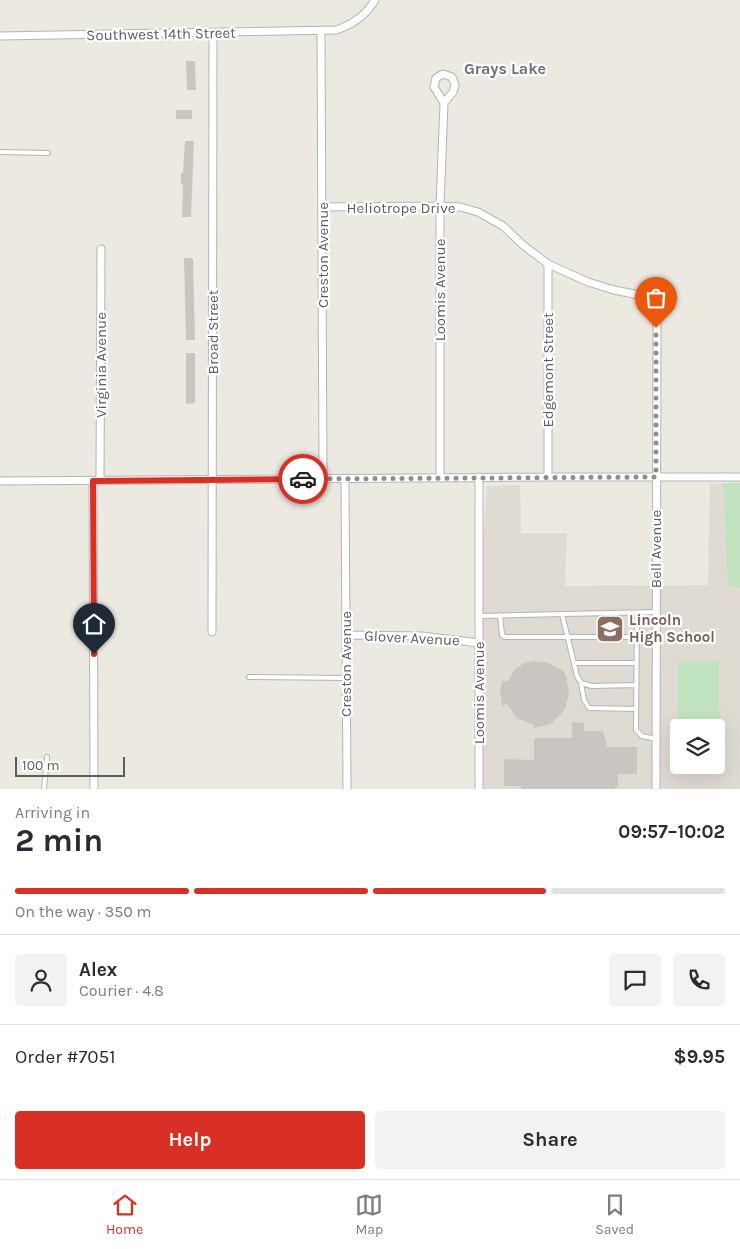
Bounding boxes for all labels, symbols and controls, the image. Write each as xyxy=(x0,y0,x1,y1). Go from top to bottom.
street label: Southwest 14th Street xyxy=(86,24,236,44)
district label: Grays Lake xyxy=(464,59,546,78)
street label: Heliotrope Drive xyxy=(347,199,455,217)
street label: Creston Avenue xyxy=(314,202,332,308)
street label: Loomis Avenue xyxy=(431,239,449,341)
pin xyxy=(635,277,677,328)
icon: bag xyxy=(642,284,670,312)
street label: Broad Street xyxy=(204,289,222,374)
street label: Virginia Avenue xyxy=(92,312,110,418)
street label: Edgemont Street xyxy=(539,312,557,428)
courier xyxy=(278,454,328,504)
icon: car xyxy=(289,465,317,493)
street label: Bell Avenue xyxy=(647,510,665,588)
pin xyxy=(73,603,115,654)
icon: home xyxy=(80,610,108,638)
street label: Creston Avenue xyxy=(337,611,355,717)
place label: Lincoln High School xyxy=(629,611,715,646)
school or university icon: Lincoln High School xyxy=(595,614,625,644)
street label: Glover Avenue xyxy=(364,627,460,649)
street label: Loomis Avenue xyxy=(470,642,488,744)
map controls xyxy=(670,719,725,774)
button: layers xyxy=(670,719,725,774)
scale bar xyxy=(15,754,125,777)
text: 100 m xyxy=(22,757,60,774)
text: Arriving in xyxy=(15,803,90,822)
text: 09:57–10:02 xyxy=(618,821,725,843)
text: 2 min xyxy=(15,822,103,859)
text: On the way · 350 m xyxy=(15,902,152,921)
button: person xyxy=(15,954,67,1006)
button: chat xyxy=(609,954,661,1006)
button: phone xyxy=(673,954,725,1006)
text: Alex xyxy=(79,959,117,981)
text: Courier · 4.8 xyxy=(79,981,164,1000)
text: Order #7051 xyxy=(15,1046,116,1068)
text: $9.95 xyxy=(674,1046,725,1068)
button: Help xyxy=(15,1111,365,1169)
button: Share xyxy=(375,1111,725,1169)
tab: Home xyxy=(106,1191,143,1238)
tab: Map xyxy=(355,1191,383,1238)
tab: Saved xyxy=(595,1191,634,1238)

